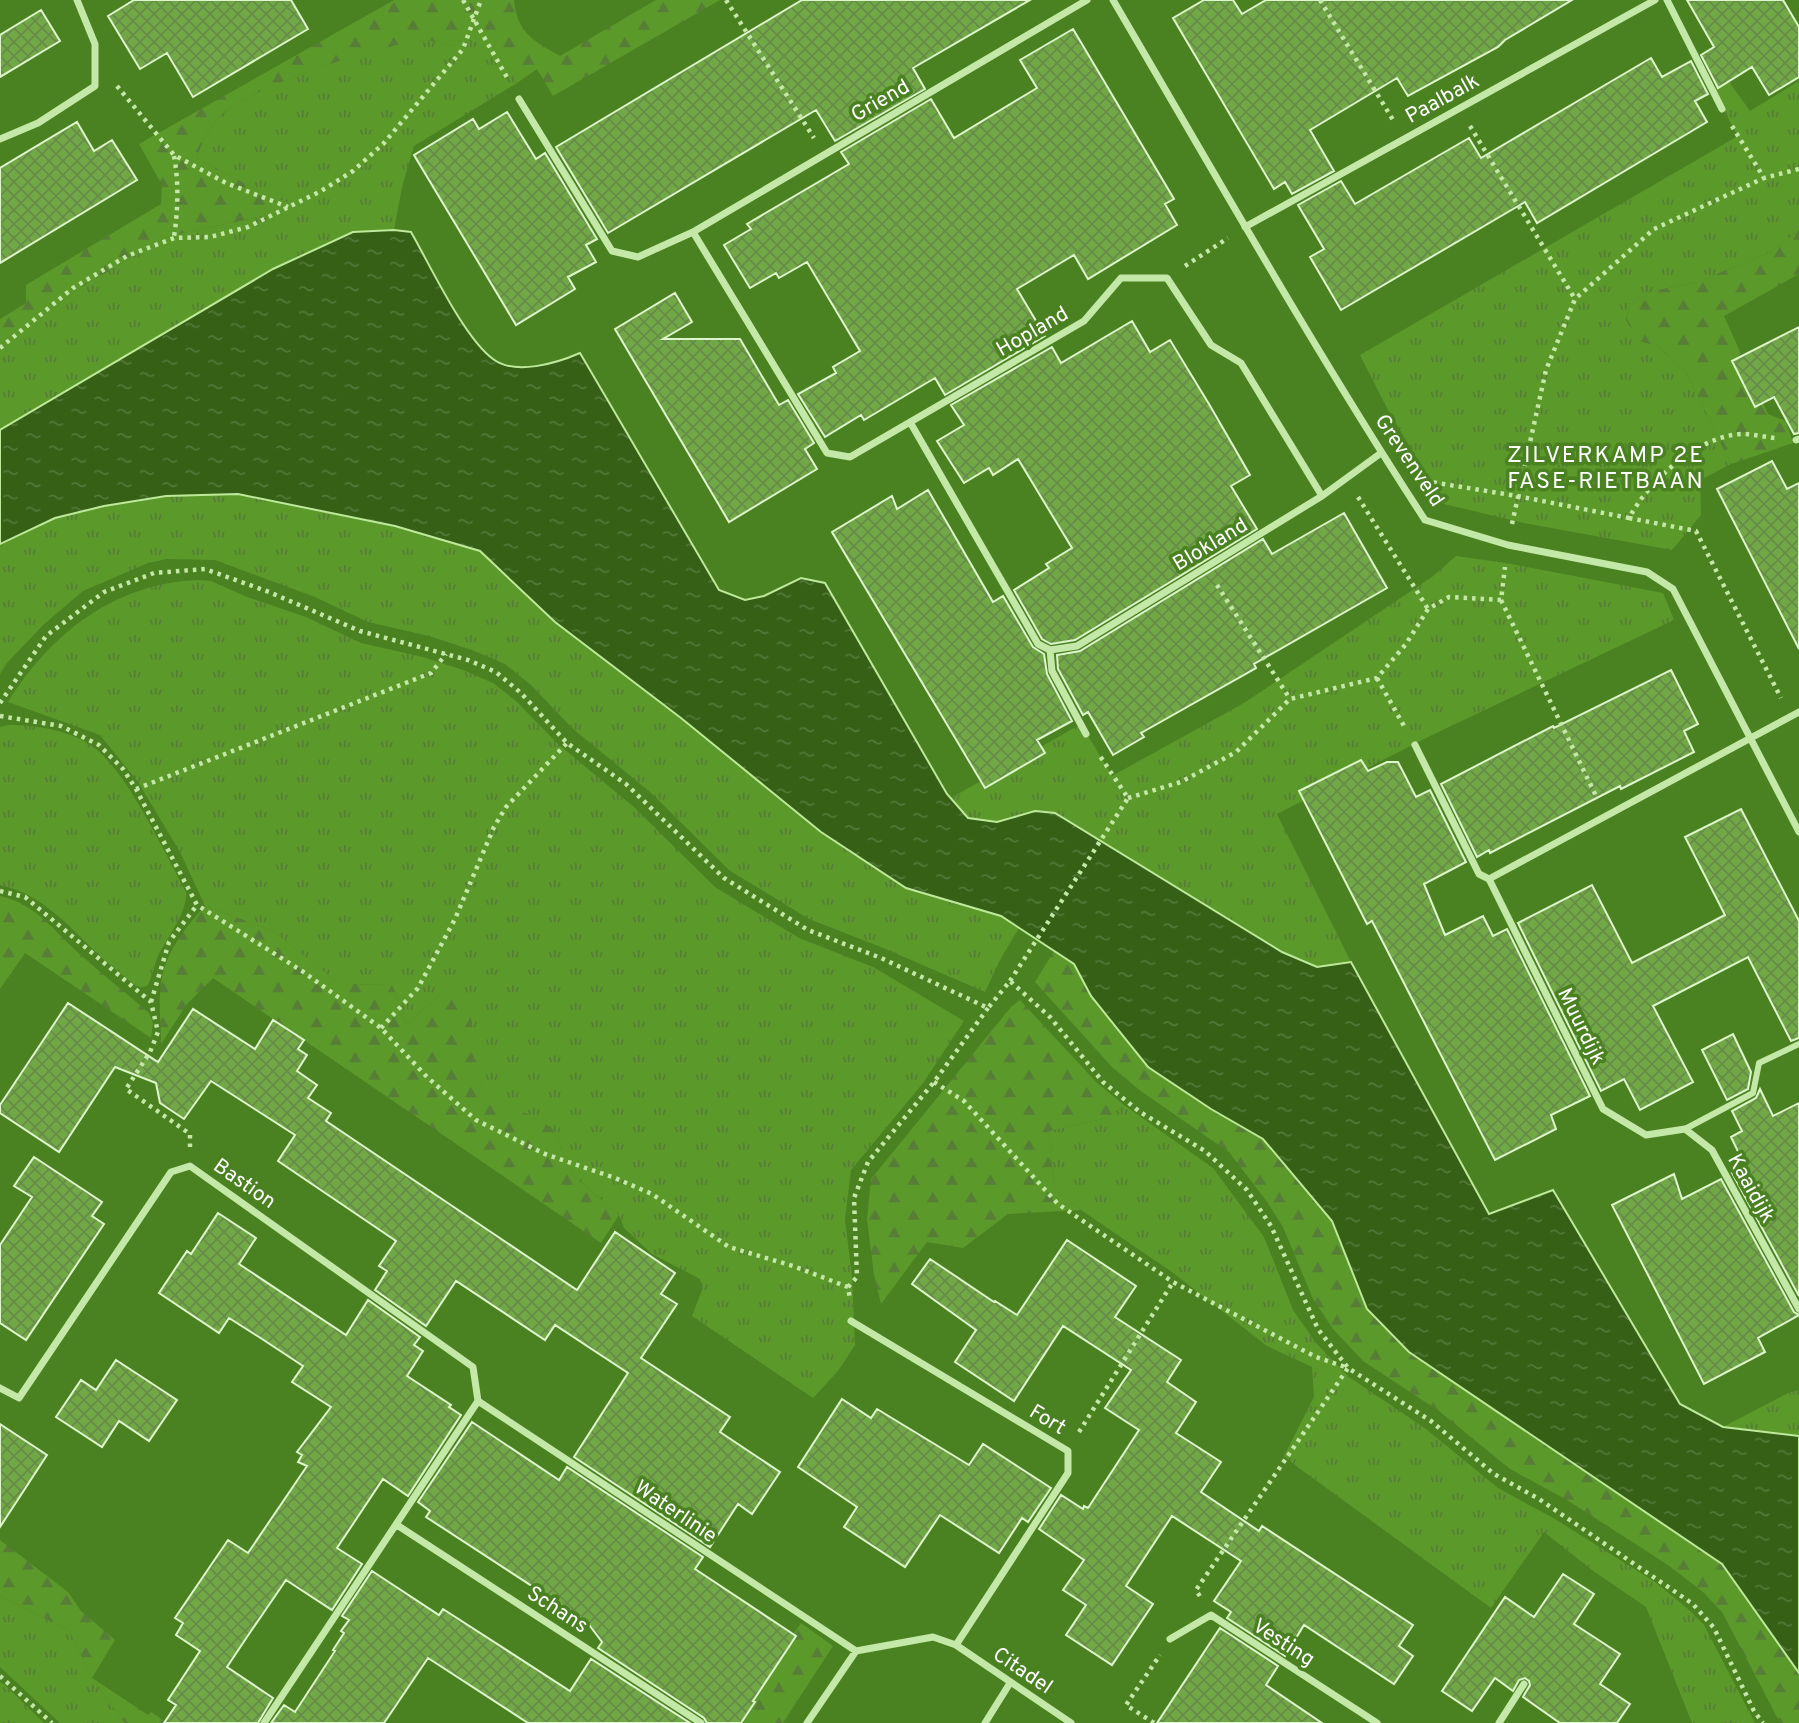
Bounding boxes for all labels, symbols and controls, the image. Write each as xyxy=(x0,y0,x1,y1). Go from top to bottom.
street label: Paalbalk xyxy=(1401,68,1484,131)
street label: Griend xyxy=(847,74,915,129)
street label: Hopland xyxy=(992,301,1074,364)
street label: Grevenveld xyxy=(1368,409,1450,512)
district label: ZILVERKAMP 2E FASE-RIETBAAN xyxy=(1507,442,1705,497)
street label: Blokland xyxy=(1168,512,1253,578)
street label: Muurdijk xyxy=(1550,984,1611,1070)
street label: Kaaidijk xyxy=(1721,1149,1781,1228)
street label: Bastion xyxy=(207,1153,281,1216)
street label: Fort xyxy=(1024,1399,1071,1442)
street label: Waterlinie xyxy=(628,1475,722,1550)
street label: Schans xyxy=(521,1581,593,1640)
street label: Vesting xyxy=(1247,1613,1320,1673)
street label: Citadel xyxy=(987,1641,1057,1701)

